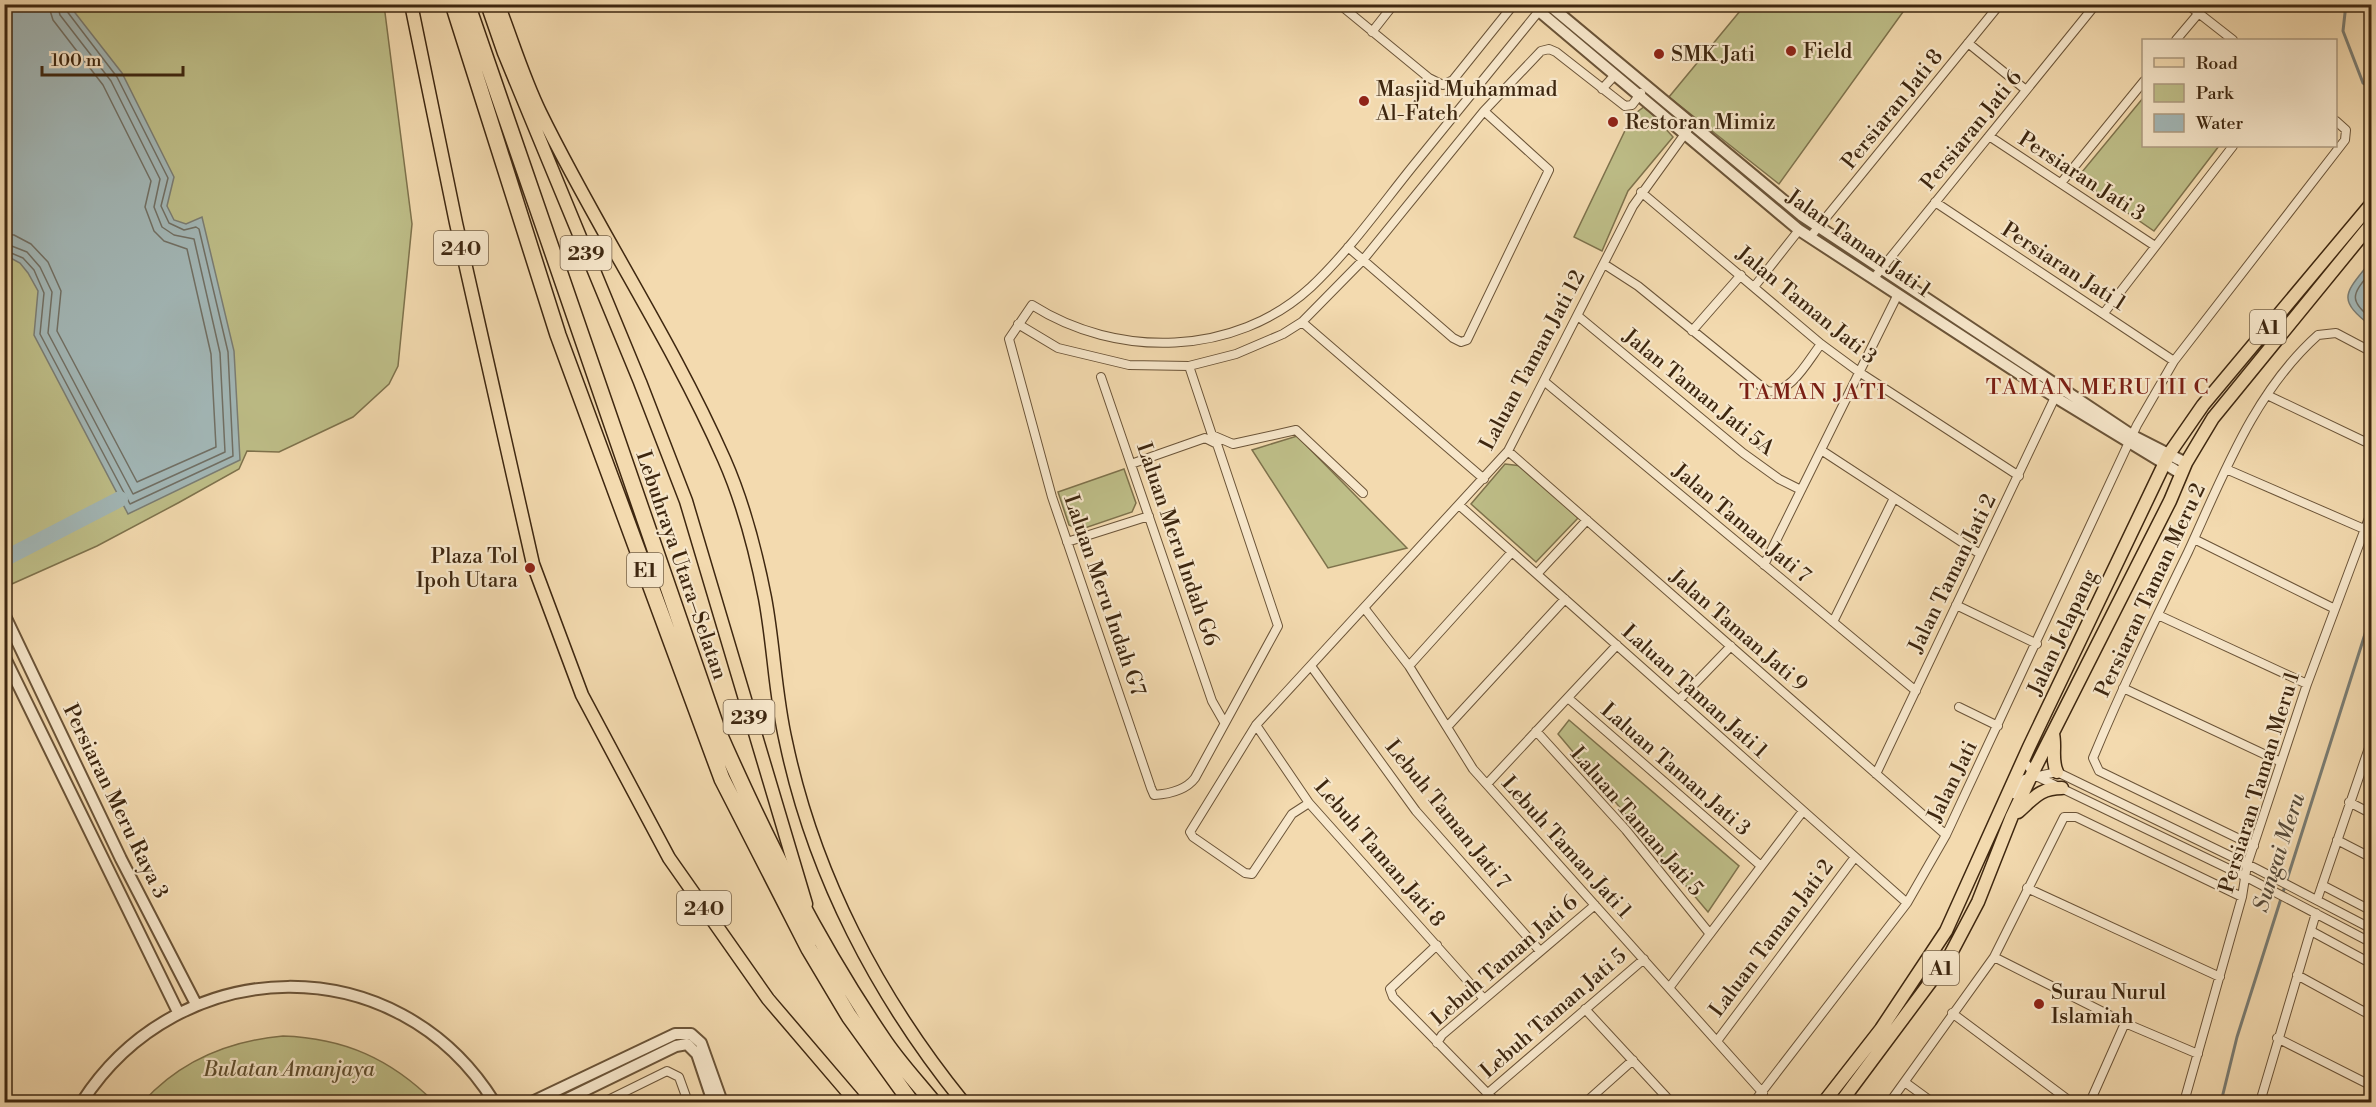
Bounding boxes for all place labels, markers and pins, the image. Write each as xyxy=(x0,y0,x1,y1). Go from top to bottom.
place label: Field xyxy=(1803,39,1852,65)
place label: SMK Jati xyxy=(1671,42,1755,68)
marker: Field xyxy=(1784,44,1798,58)
marker: SMK Jati xyxy=(1652,47,1666,61)
place label: Masjid Muhammad Al-Fateh xyxy=(1375,77,1558,127)
marker: Masjid Muhammad Al-Fateh xyxy=(1357,94,1371,108)
place label: Restoran Mimiz xyxy=(1625,110,1776,136)
marker: Restoran Mimiz xyxy=(1606,115,1620,129)
place label: Plaza Tol Ipoh Utara xyxy=(416,544,518,594)
marker: Plaza Tol Ipoh Utara xyxy=(523,561,537,575)
place label: Surau Nurul Islamiah xyxy=(2051,980,2166,1030)
marker: Surau Nurul Islamiah xyxy=(2032,997,2046,1011)

